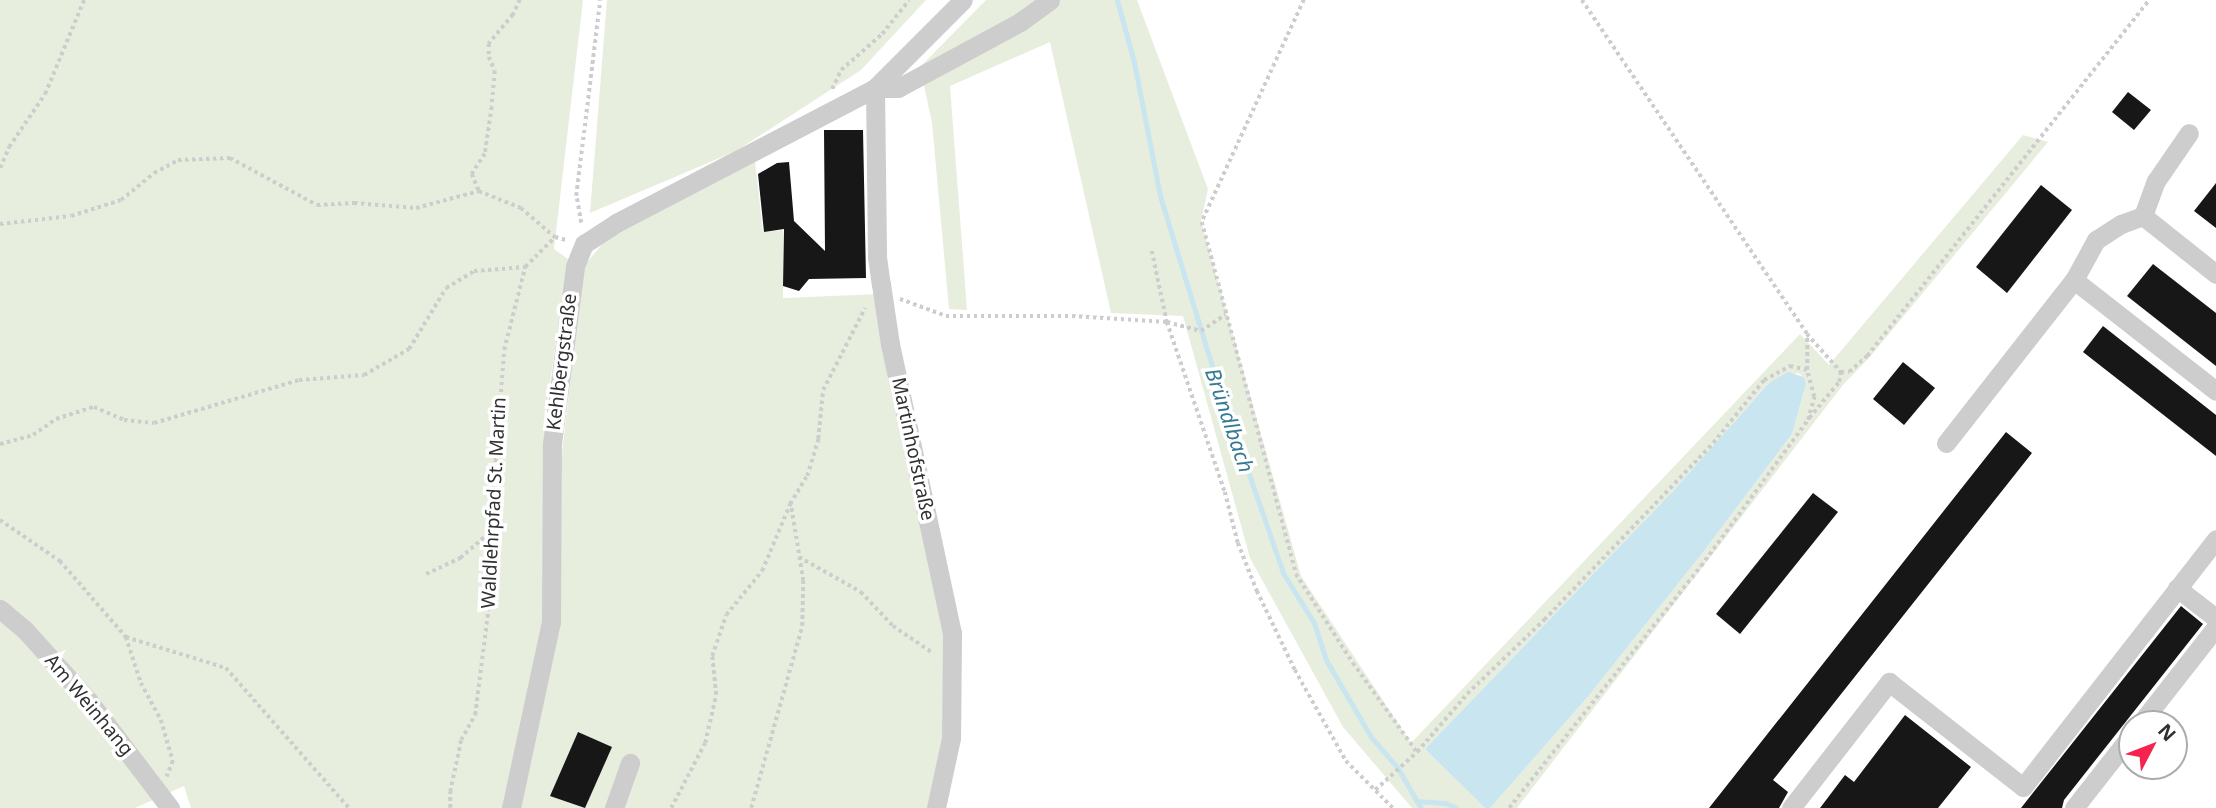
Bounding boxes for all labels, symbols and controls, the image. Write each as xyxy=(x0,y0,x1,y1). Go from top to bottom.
street label: Kehlbergstraße xyxy=(542,292,582,432)
water label: Bründlbach xyxy=(1200,365,1260,475)
street label: Martinhofstraße xyxy=(887,375,939,523)
street label: Waldlehrpfad St. Martin xyxy=(477,397,511,609)
street label: Am Weinhang xyxy=(40,650,138,760)
north arrow xyxy=(2118,710,2188,780)
text: N xyxy=(2152,718,2182,747)

